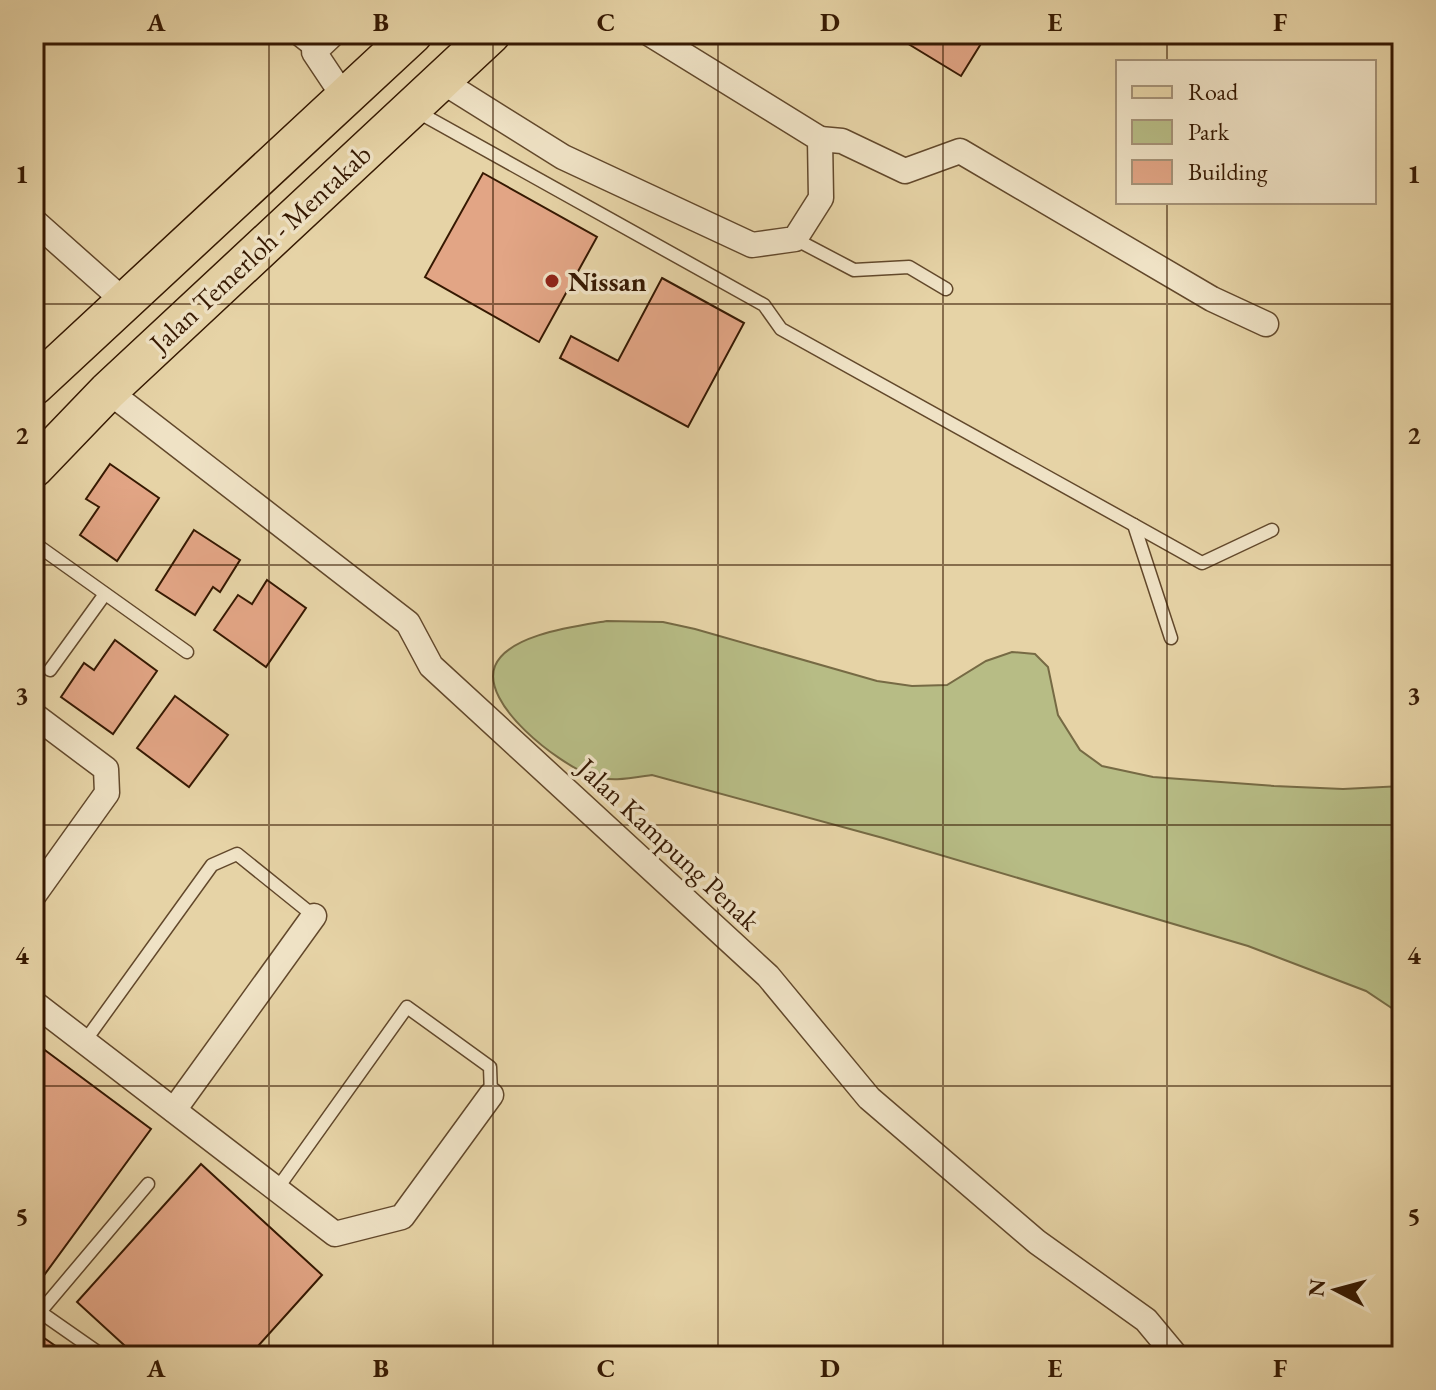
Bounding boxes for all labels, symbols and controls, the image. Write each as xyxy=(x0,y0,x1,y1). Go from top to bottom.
text: A xyxy=(146,5,166,39)
text: B xyxy=(373,5,389,39)
text: C xyxy=(597,5,615,39)
text: D xyxy=(820,5,840,39)
text: E xyxy=(1048,5,1063,39)
text: F xyxy=(1273,5,1287,39)
legend xyxy=(1116,60,1376,204)
text: Road xyxy=(1188,76,1239,107)
text: Park xyxy=(1188,116,1230,147)
street label: Jalan Temerloh - Mentakab xyxy=(140,136,378,362)
text: Building xyxy=(1188,156,1268,187)
text: 1 xyxy=(15,157,29,191)
text: 1 xyxy=(1407,157,1421,191)
place label: Nissan xyxy=(568,263,647,299)
marker: Nissan xyxy=(543,272,561,290)
text: 2 xyxy=(15,418,29,452)
text: 2 xyxy=(1407,418,1421,452)
text: 3 xyxy=(15,678,29,712)
text: 3 xyxy=(1407,678,1421,712)
street label: Jalan Kampung Penak xyxy=(569,749,769,939)
text: 4 xyxy=(15,938,29,972)
text: 4 xyxy=(1407,938,1421,972)
text: 5 xyxy=(15,1199,29,1233)
text: 5 xyxy=(1407,1199,1421,1233)
north arrow xyxy=(1296,1250,1376,1330)
text: N xyxy=(1301,1277,1332,1298)
text: A xyxy=(146,1351,166,1385)
text: B xyxy=(373,1351,389,1385)
text: C xyxy=(597,1351,615,1385)
text: D xyxy=(820,1351,840,1385)
text: E xyxy=(1048,1351,1063,1385)
text: F xyxy=(1273,1351,1287,1385)

